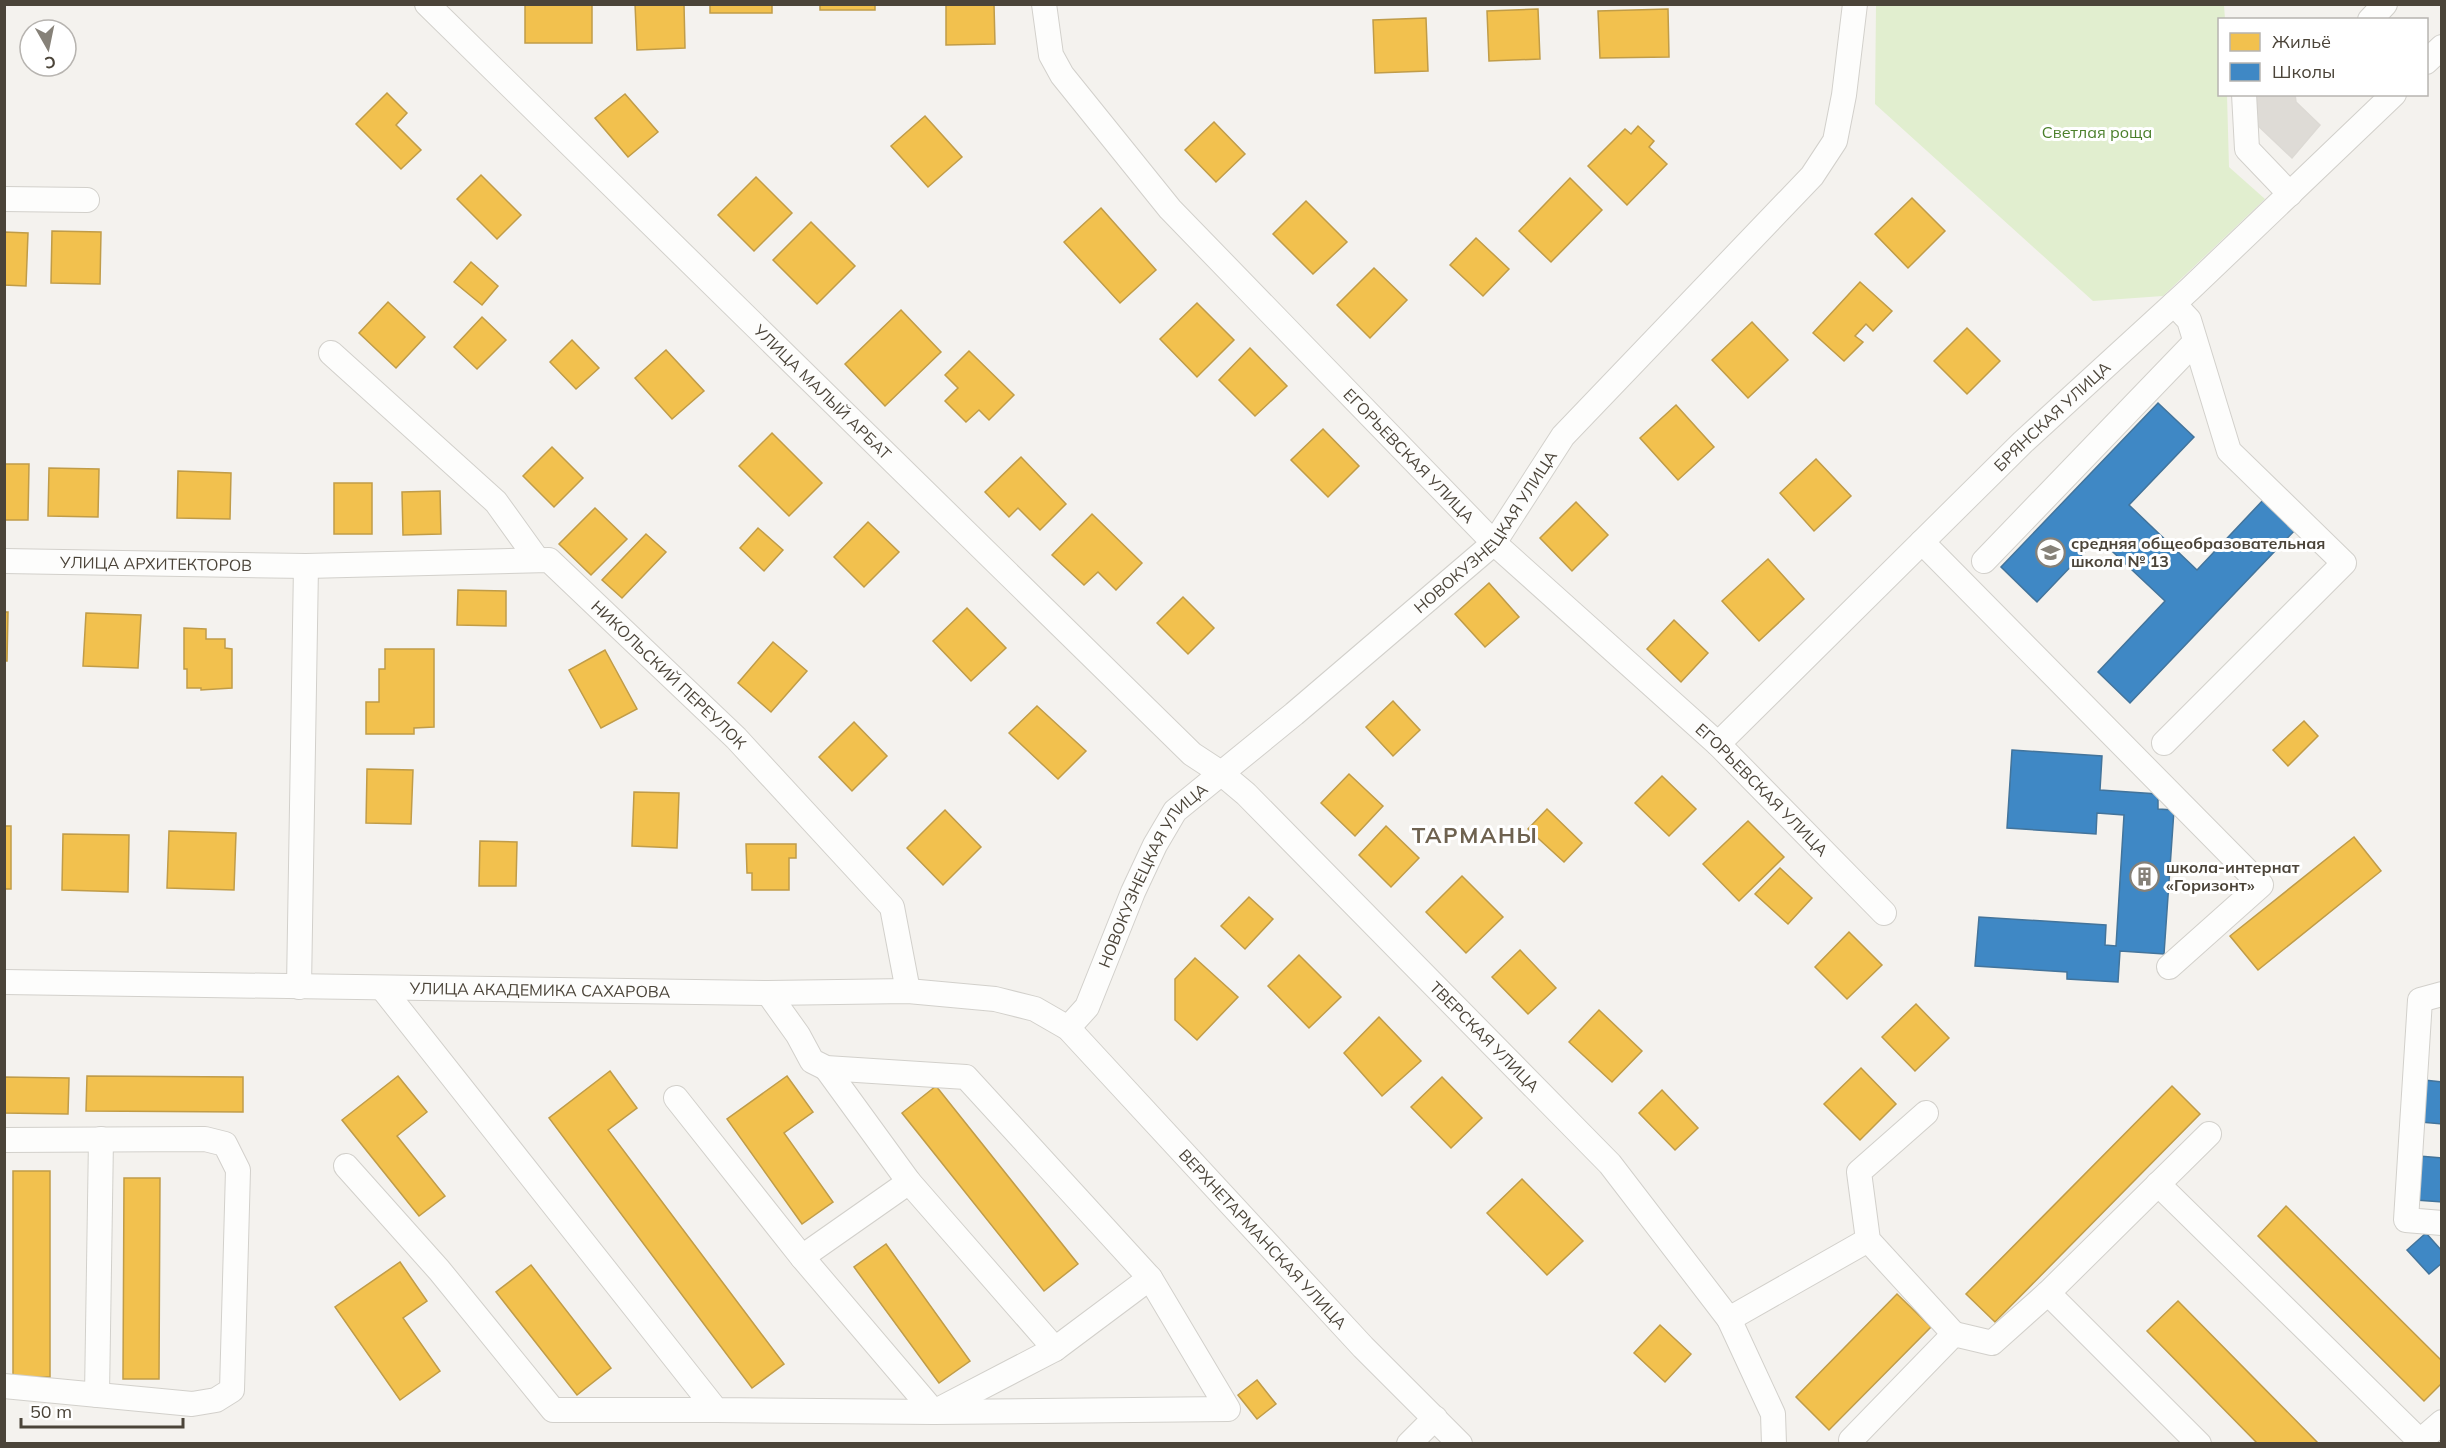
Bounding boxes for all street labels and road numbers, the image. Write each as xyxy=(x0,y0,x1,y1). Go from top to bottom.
street label: УЛИЦА МАЛЫЙ АРБАТ xyxy=(749,319,896,464)
street label: БРЯНСКАЯ УЛИЦА xyxy=(1989,357,2115,475)
street label: ЕГОРЬЕВСКАЯ УЛИЦА xyxy=(1340,384,1479,527)
street label: НОВОКУЗНЕЦКАЯ УЛИЦА xyxy=(1410,447,1561,617)
street label: УЛИЦА АРХИТЕКТОРОВ xyxy=(59,552,252,575)
street label: НИКОЛЬСКИЙ ПЕРЕУЛОК xyxy=(587,596,751,753)
street label: ЕГОРЬЕВСКАЯ УЛИЦА xyxy=(1692,719,1833,860)
street label: НОВОКУЗНЕЦКАЯ УЛИЦА xyxy=(1094,779,1212,970)
street label: ТВЕРСКАЯ УЛИЦА xyxy=(1426,977,1544,1096)
street label: УЛИЦА АКАДЕМИКА САХАРОВА xyxy=(408,978,671,1002)
street label: ВЕРХНЕТАРМАНСКАЯ УЛИЦА xyxy=(1175,1145,1351,1333)

